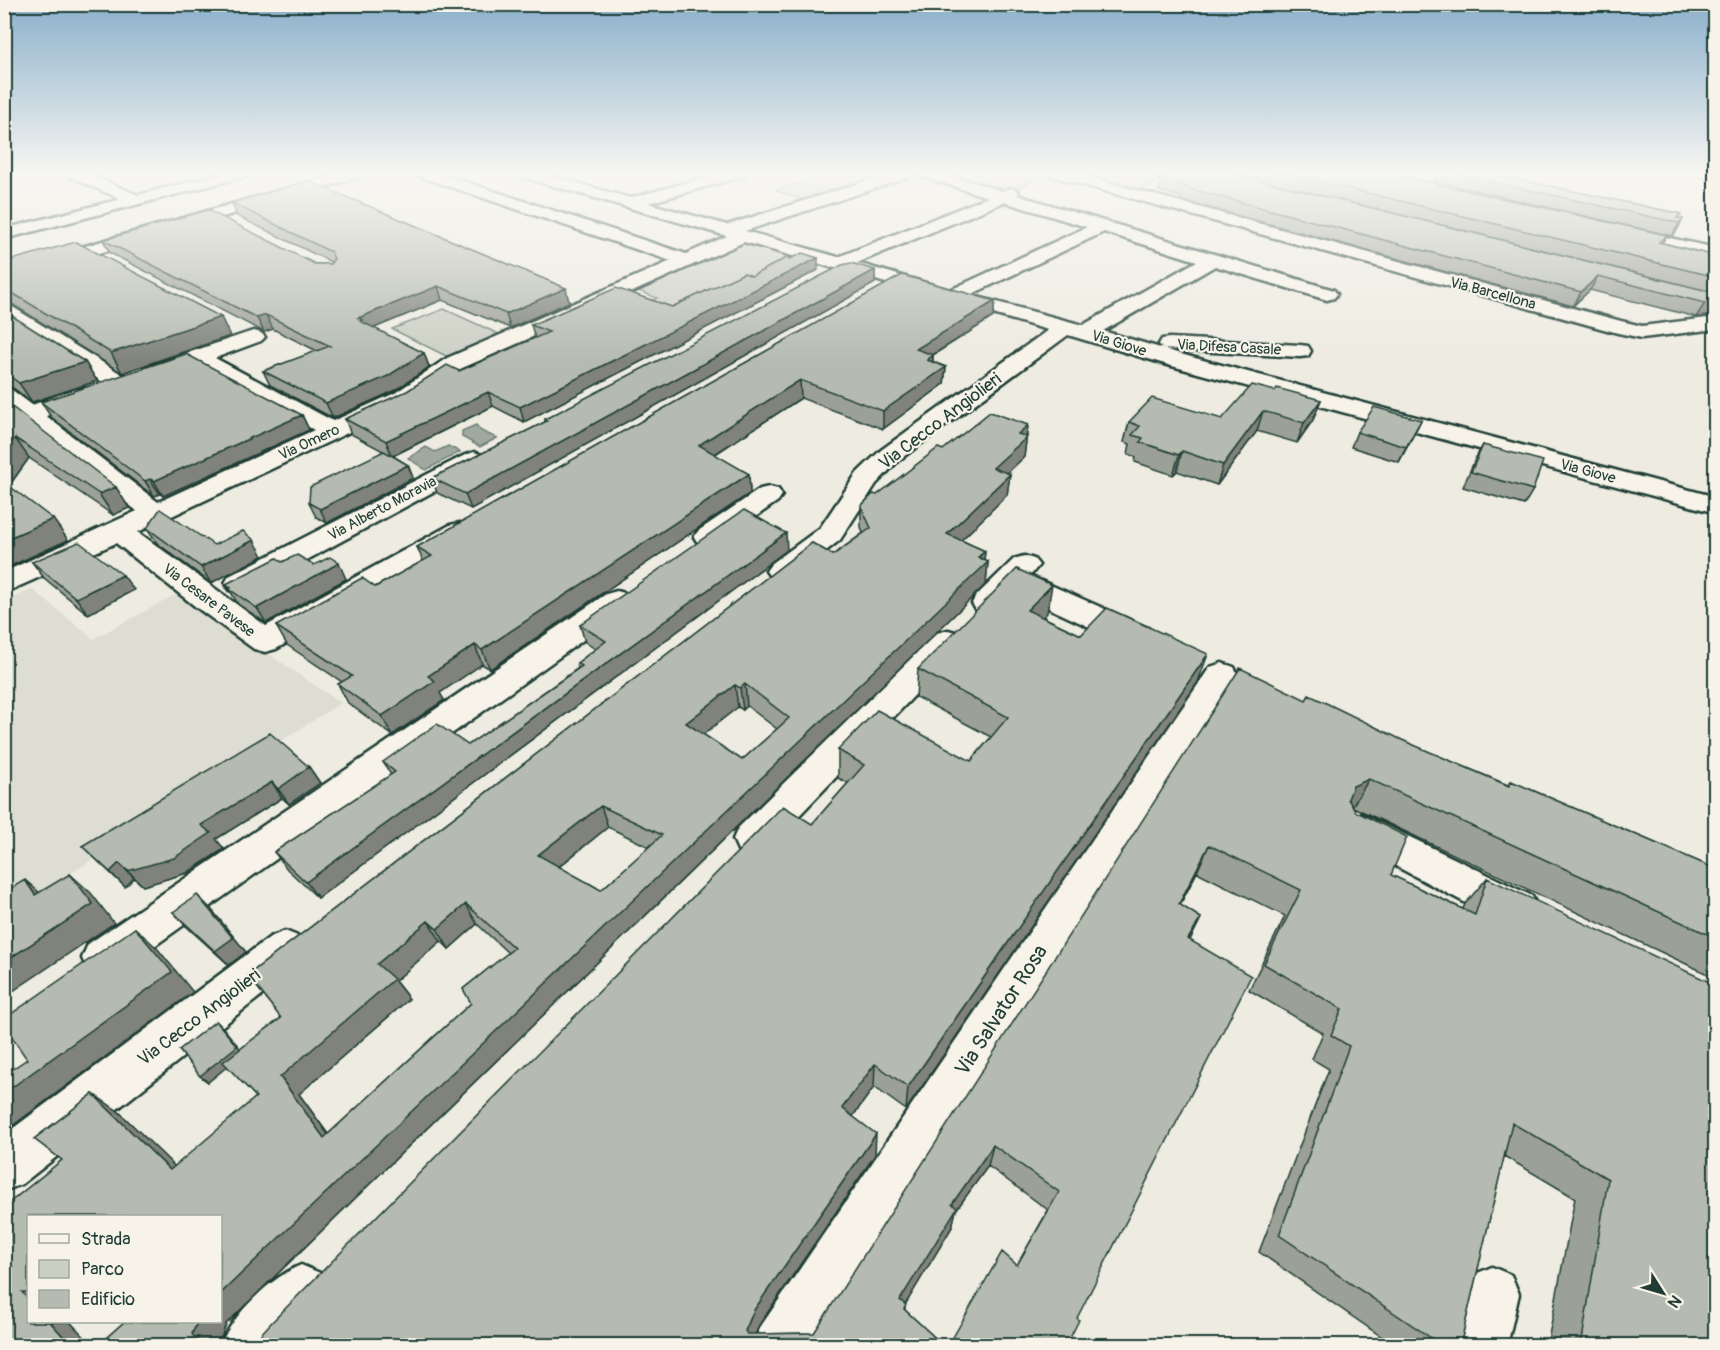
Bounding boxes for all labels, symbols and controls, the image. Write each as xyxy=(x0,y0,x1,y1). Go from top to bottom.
street label: Via Barcellona xyxy=(1448,273,1538,314)
street label: Via Giove xyxy=(1089,326,1149,361)
street label: Via Difesa Casale xyxy=(1176,335,1282,360)
street label: Via Cecco Angiolieri xyxy=(874,368,1006,475)
street label: Via Omero xyxy=(276,420,343,465)
street label: Via Giove xyxy=(1558,455,1618,488)
street label: Via Alberto Moravia xyxy=(325,472,440,545)
street label: Via Cesare Pavese xyxy=(159,559,259,642)
street label: Via Salvator Rosa xyxy=(949,940,1054,1081)
street label: Via Cecco Angiolieri xyxy=(133,964,265,1071)
legend xyxy=(27,1215,222,1323)
text: Strada xyxy=(81,1228,131,1251)
text: Parco xyxy=(81,1258,124,1281)
north arrow xyxy=(1633,1263,1693,1323)
text: Edificio xyxy=(81,1288,135,1311)
text: N xyxy=(1663,1291,1685,1312)

